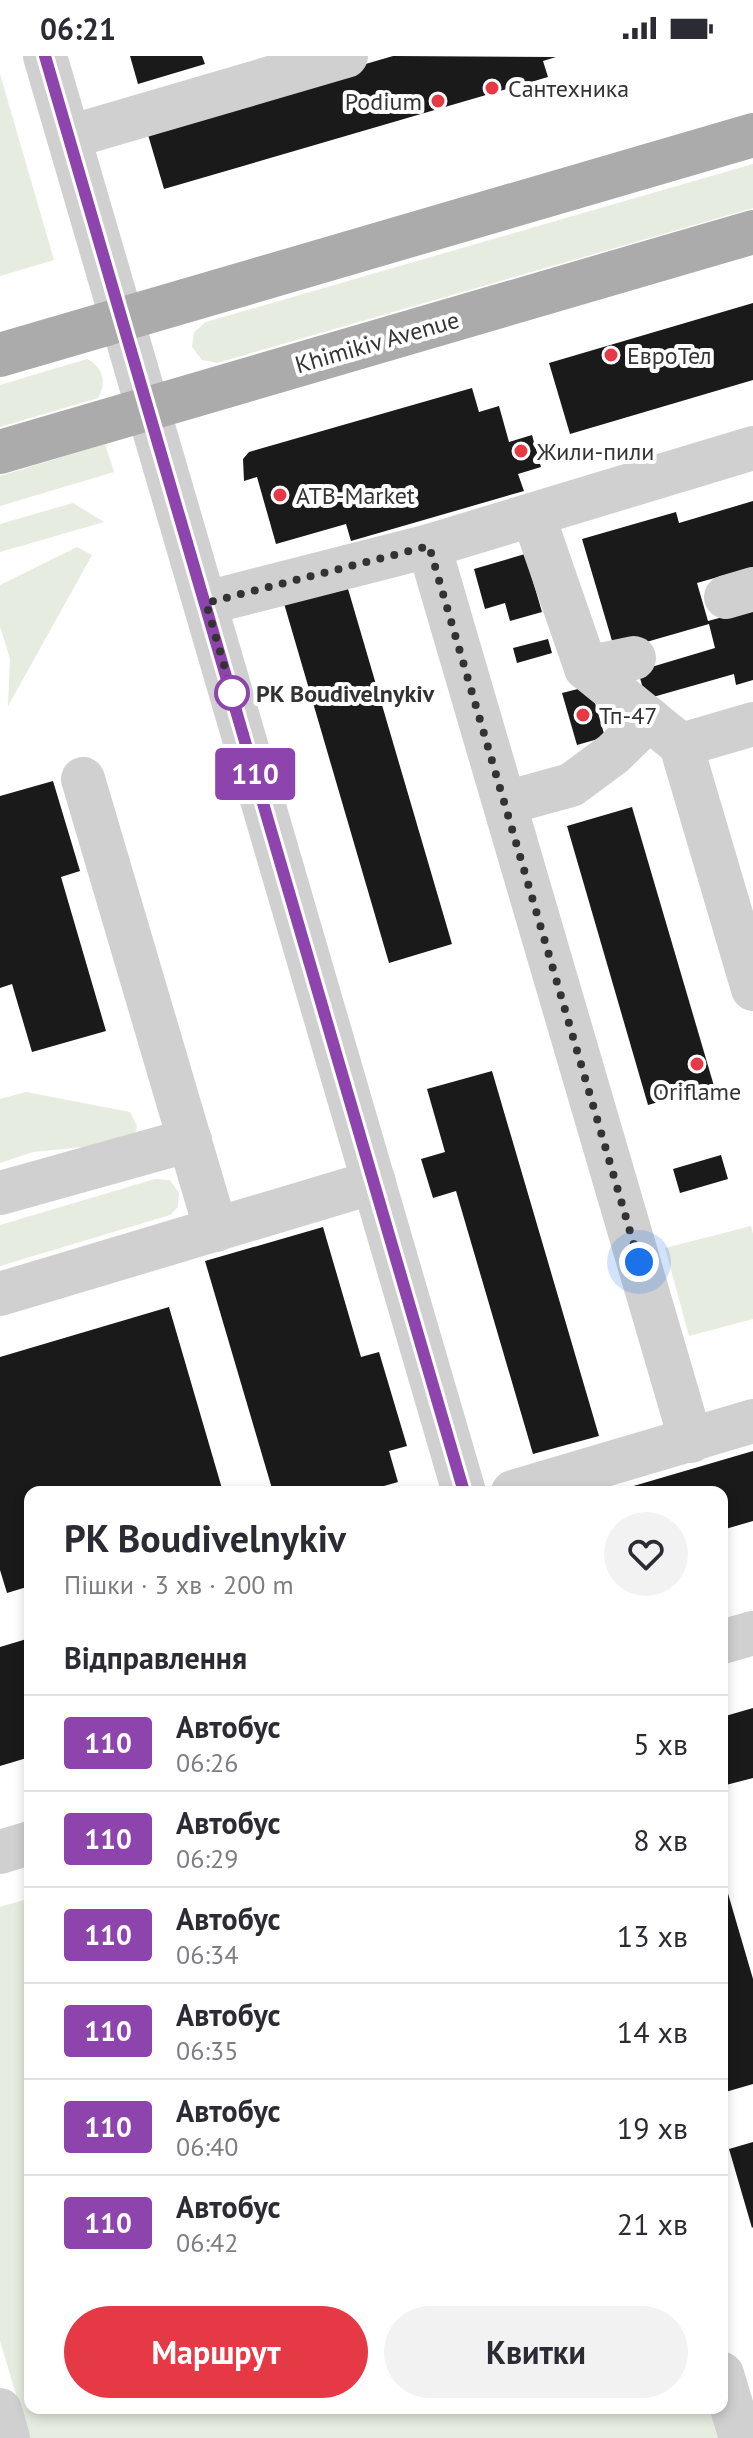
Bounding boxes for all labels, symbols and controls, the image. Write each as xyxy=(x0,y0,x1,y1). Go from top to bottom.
text: 06:21 xyxy=(40,9,116,48)
place label: Сантехника xyxy=(508,73,629,104)
marker: Сантехника xyxy=(483,79,501,97)
place label: Podium xyxy=(345,86,422,117)
marker: Podium xyxy=(429,92,447,110)
street label: Khimikiv Avenue xyxy=(291,304,463,380)
place label: ЕвроТел xyxy=(627,340,712,371)
marker: ЕвроТел xyxy=(602,346,620,364)
place label: Жили-пили xyxy=(536,436,654,467)
marker: Жили-пили xyxy=(512,442,530,460)
place label: ATB-Market xyxy=(296,480,415,511)
marker: ATB-Market xyxy=(271,486,289,504)
marker: PK Boudivelnykiv xyxy=(215,676,249,710)
place label: PK Boudivelnykiv xyxy=(256,678,435,709)
place label: Тп-47 xyxy=(599,700,657,731)
marker: Тп-47 xyxy=(574,706,592,724)
line badge: 110 xyxy=(209,748,301,800)
text: 110 xyxy=(231,755,279,792)
marker: Oriflame xyxy=(688,1055,706,1073)
place label: Oriflame xyxy=(653,1076,741,1107)
your location xyxy=(619,1242,659,1282)
button: heart xyxy=(604,1512,688,1596)
text: PK Boudivelnykiv xyxy=(64,1513,346,1562)
text: Пішки · 3 хв · 200 m xyxy=(64,1568,294,1601)
text: Відправлення xyxy=(64,1638,247,1677)
text: Автобус xyxy=(176,1707,281,1746)
text: 110 xyxy=(84,1724,132,1761)
text: 5 хв xyxy=(633,1724,688,1763)
text: 06:26 xyxy=(176,1746,238,1779)
text: Автобус xyxy=(176,1803,281,1842)
text: 110 xyxy=(84,1820,132,1857)
text: 8 хв xyxy=(633,1820,688,1859)
text: 06:29 xyxy=(176,1842,238,1875)
text: Автобус xyxy=(176,1899,281,1938)
text: 110 xyxy=(84,1916,132,1953)
text: 13 хв xyxy=(617,1916,688,1955)
text: 06:34 xyxy=(176,1938,238,1971)
text: Автобус xyxy=(176,1995,281,2034)
text: 110 xyxy=(84,2012,132,2049)
text: 14 хв xyxy=(617,2012,688,2051)
text: 06:35 xyxy=(176,2034,238,2067)
text: Автобус xyxy=(176,2091,281,2130)
text: 110 xyxy=(84,2108,132,2145)
text: 19 хв xyxy=(617,2108,688,2147)
text: 06:40 xyxy=(176,2130,238,2163)
text: Автобус xyxy=(176,2187,281,2226)
text: 110 xyxy=(84,2204,132,2241)
text: 21 хв xyxy=(617,2204,688,2243)
text: 06:42 xyxy=(176,2226,238,2259)
button: Маршрут xyxy=(64,2306,368,2398)
button: Квитки xyxy=(384,2306,688,2398)

